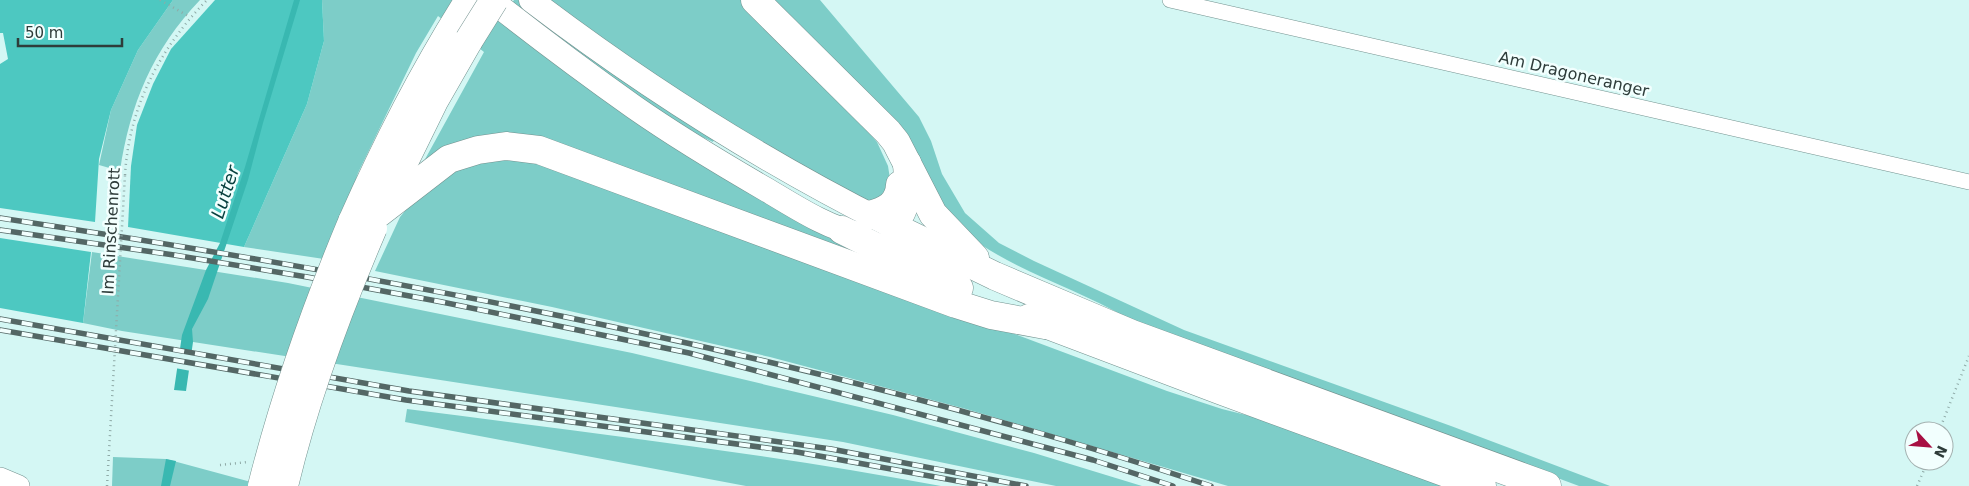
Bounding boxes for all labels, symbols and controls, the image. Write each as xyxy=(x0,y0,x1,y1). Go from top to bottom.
scale bar xyxy=(18,15,121,47)
text: 50 m xyxy=(25,24,63,42)
street label: Am Dragoneranger xyxy=(1497,47,1651,101)
water label: Lutter xyxy=(207,162,244,221)
street label: Im Rinschenrott xyxy=(98,167,124,295)
north arrow xyxy=(1904,421,1954,471)
text: N xyxy=(1931,443,1950,460)

